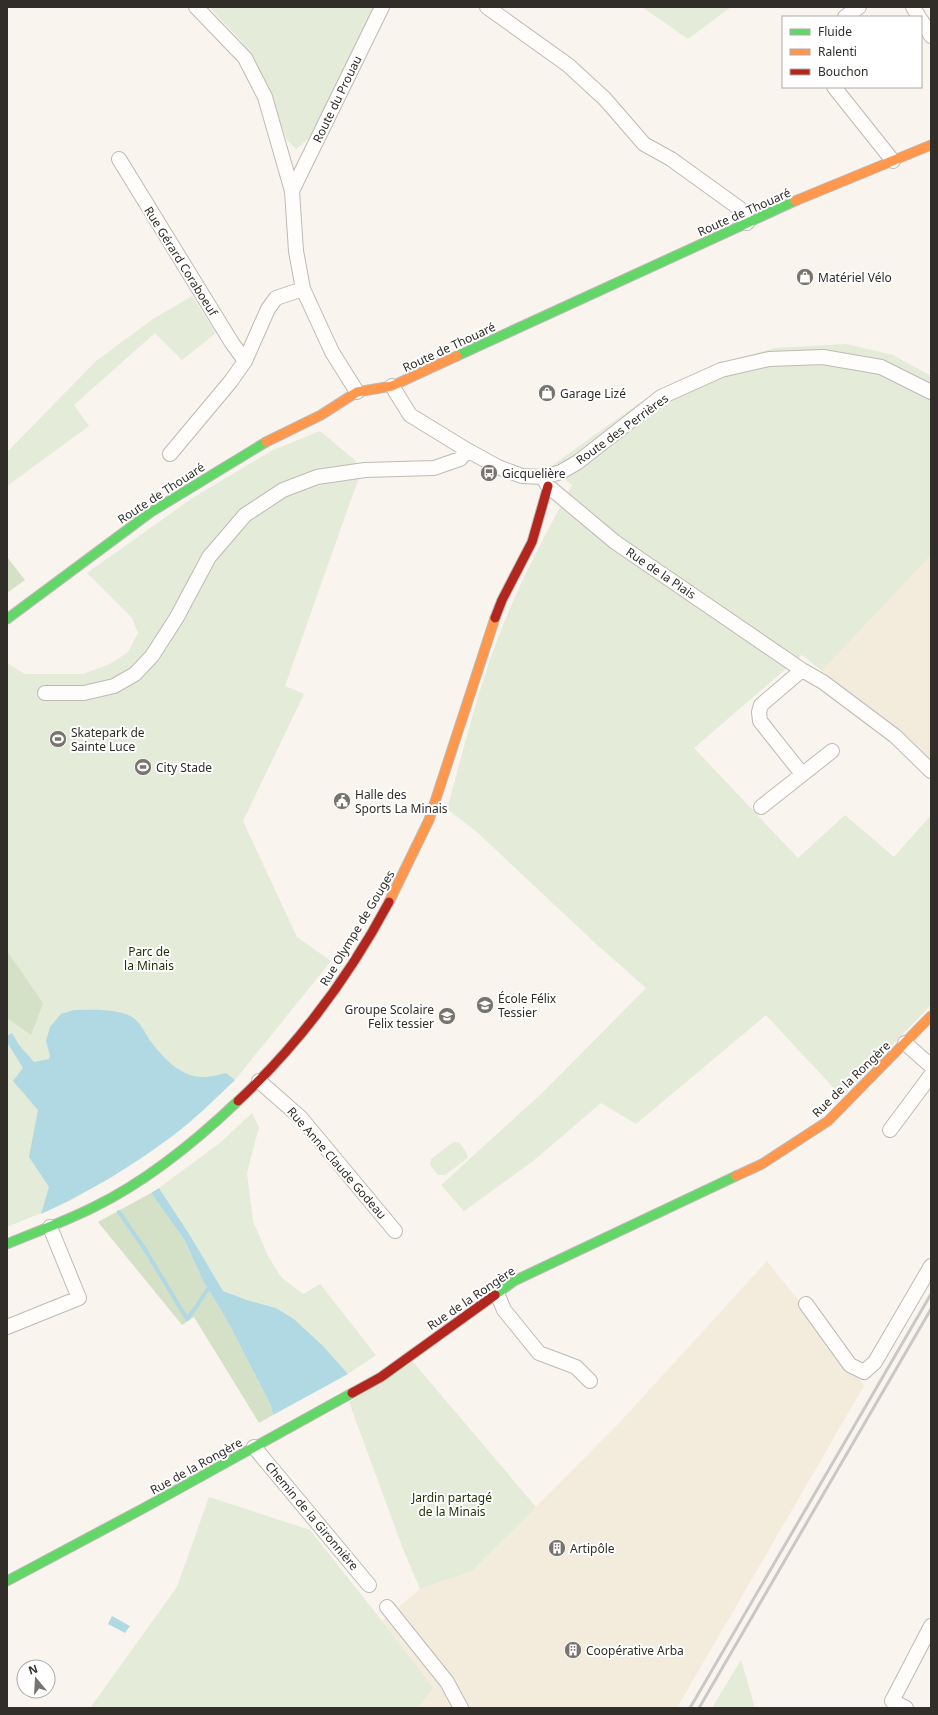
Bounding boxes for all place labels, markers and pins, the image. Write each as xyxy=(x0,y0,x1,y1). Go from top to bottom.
shop icon: Matériel Vélo xyxy=(795,267,815,287)
place label: Matériel Vélo xyxy=(818,269,892,286)
shop icon: Garage Lizé xyxy=(537,383,557,403)
place label: Garage Lizé xyxy=(560,385,626,402)
bus stop icon: Gicquelière xyxy=(479,463,499,483)
place label: Gicquelière xyxy=(502,465,566,482)
place label: Skatepark de Sainte Luce xyxy=(71,724,145,755)
sports icon: Skatepark de Sainte Luce xyxy=(48,729,68,749)
sports icon: City Stade xyxy=(133,757,153,777)
place label: City Stade xyxy=(156,759,212,776)
place label: Halle des Sports La Minais xyxy=(355,786,448,817)
public building icon: Halle des Sports La Minais xyxy=(332,791,352,811)
place label: École Félix Tessier xyxy=(498,990,557,1021)
school or university icon: École Félix Tessier xyxy=(475,995,495,1015)
place label: Groupe Scolaire Felix tessier xyxy=(345,1001,434,1032)
school or university icon: Groupe Scolaire Felix tessier xyxy=(437,1006,457,1026)
building icon: Artipôle xyxy=(547,1538,567,1558)
place label: Artipôle xyxy=(570,1540,615,1557)
building icon: Coopérative Arba xyxy=(563,1640,583,1660)
place label: Coopérative Arba xyxy=(586,1642,684,1659)

